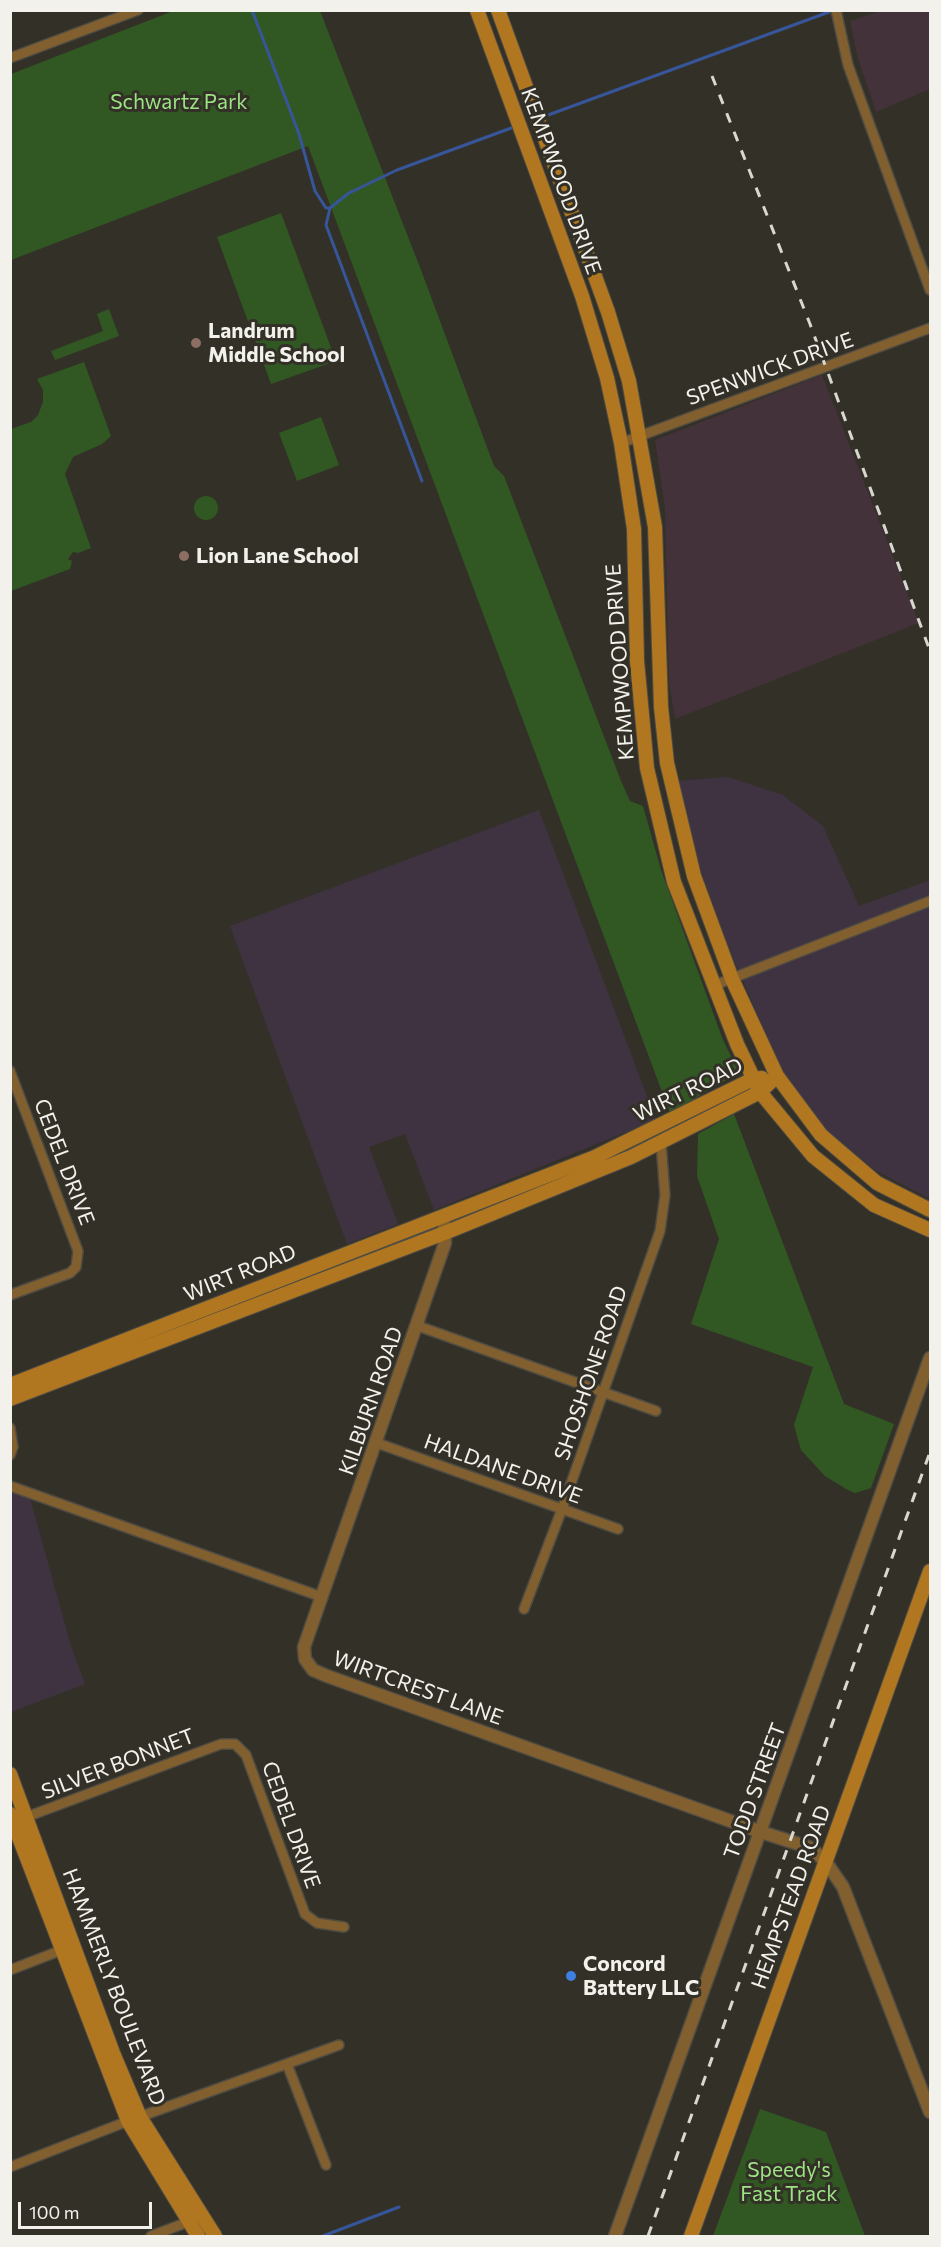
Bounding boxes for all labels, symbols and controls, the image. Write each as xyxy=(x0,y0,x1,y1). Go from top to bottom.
street label: KEMPWOOD DRIVE xyxy=(515,84,607,278)
park label: Schwartz Park xyxy=(110,89,248,115)
place label: Landrum Middle School xyxy=(208,318,345,368)
street label: SPENWICK DRIVE xyxy=(683,327,857,411)
marker: Landrum Middle School xyxy=(189,336,203,350)
place label: Lion Lane School xyxy=(196,543,359,569)
marker: Lion Lane School xyxy=(177,549,191,563)
street label: KEMPWOOD DRIVE xyxy=(601,563,639,761)
street label: WIRT ROAD xyxy=(629,1053,747,1127)
street label: CEDEL DRIVE xyxy=(28,1095,100,1229)
street label: WIRT ROAD xyxy=(180,1239,300,1307)
street label: SHOSHONE ROAD xyxy=(549,1282,633,1464)
street label: KILBURN ROAD xyxy=(334,1324,408,1478)
street label: HALDANE DRIVE xyxy=(421,1429,585,1509)
street label: WIRTCREST LANE xyxy=(330,1646,506,1730)
street label: TODD STREET xyxy=(719,1720,791,1862)
street label: SILVER BONNET xyxy=(38,1723,198,1805)
street label: CEDEL DRIVE xyxy=(256,1758,326,1892)
street label: HEMPSTEAD ROAD xyxy=(746,1802,836,1992)
street label: HAMMERLY BOULEVARD xyxy=(57,1865,171,2109)
place label: Concord Battery LLC xyxy=(583,1951,699,2001)
marker: Concord Battery LLC xyxy=(564,1969,578,1983)
park label: Speedy's Fast Track xyxy=(740,2157,838,2207)
scale bar xyxy=(21,2190,154,2228)
text: 100 m xyxy=(29,2201,79,2223)

